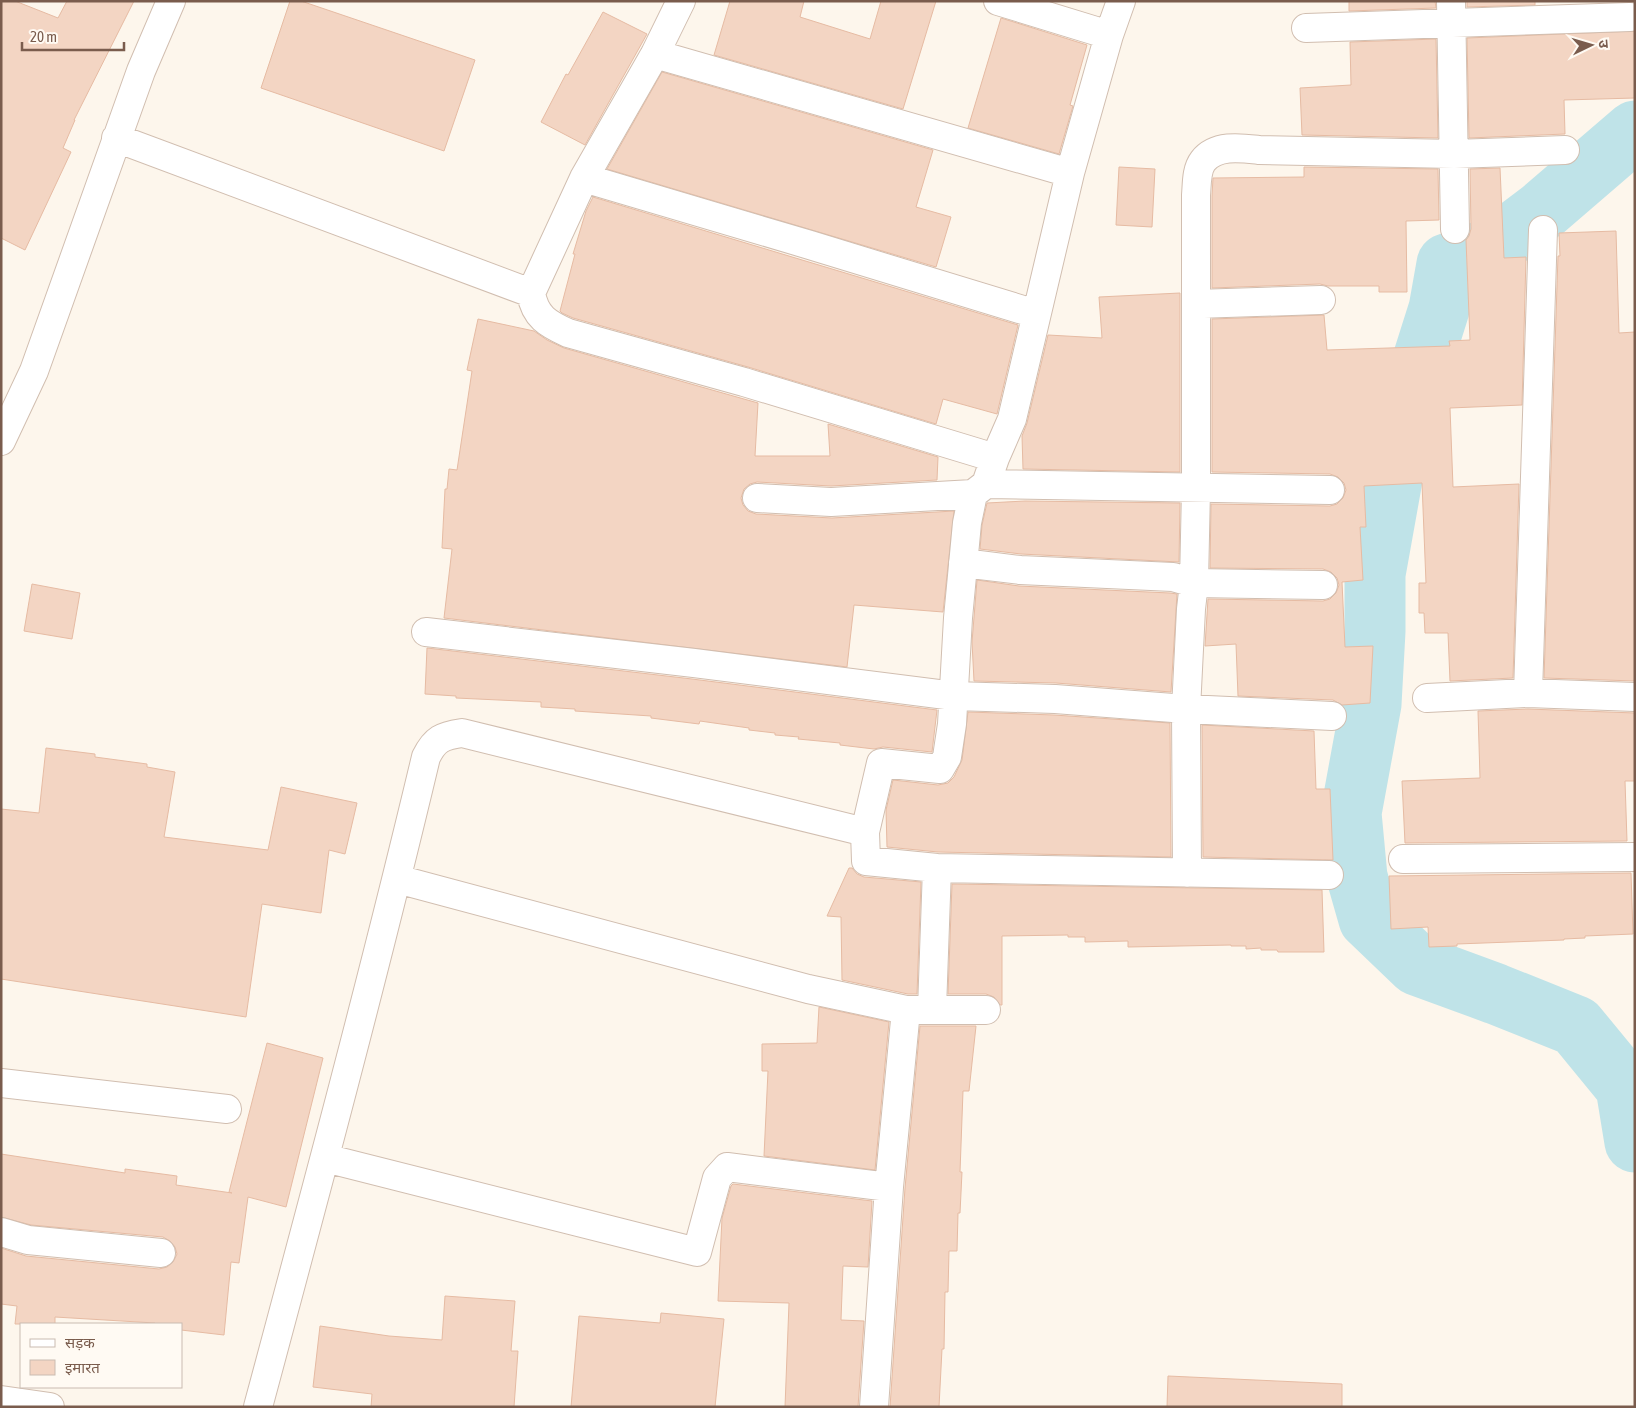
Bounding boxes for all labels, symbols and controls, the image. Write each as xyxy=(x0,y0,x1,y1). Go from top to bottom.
scale bar xyxy=(22,20,125,52)
north arrow xyxy=(1566,20,1616,70)
text: 20 m xyxy=(30,28,57,45)
text: उ xyxy=(1596,39,1612,49)
legend xyxy=(20,1323,182,1388)
text: सड़क xyxy=(65,1334,95,1351)
text: इमारत xyxy=(65,1359,100,1376)

